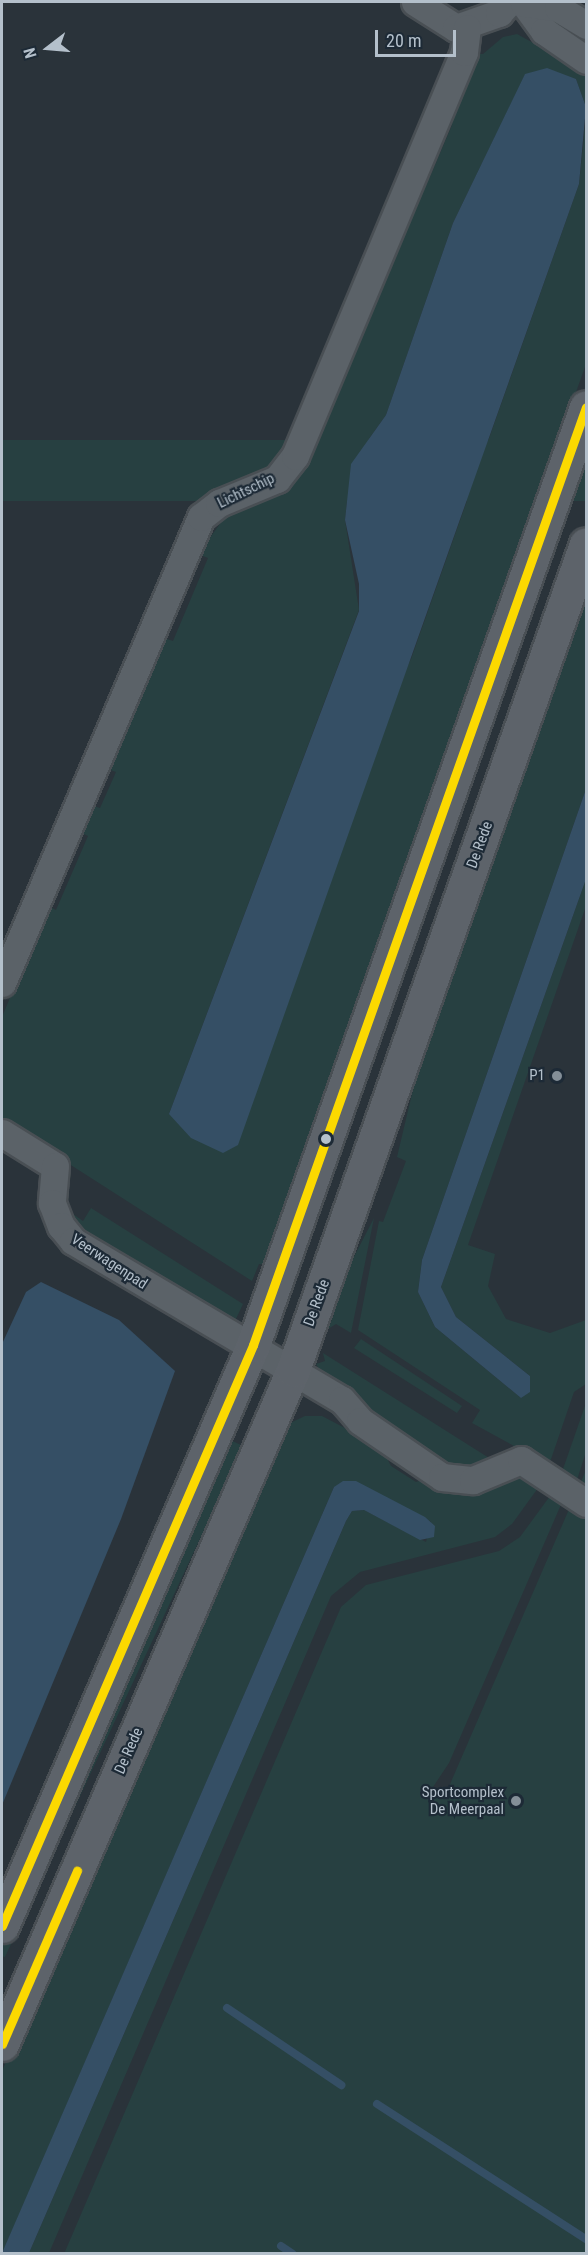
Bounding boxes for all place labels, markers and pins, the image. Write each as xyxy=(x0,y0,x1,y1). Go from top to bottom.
place label: P1 xyxy=(529,1067,545,1085)
marker: P1 xyxy=(550,1069,564,1083)
unlabelled marker xyxy=(320,1133,332,1145)
place label: Sportcomplex De Meerpaal xyxy=(422,1783,504,1818)
marker: Sportcomplex De Meerpaal xyxy=(509,1794,523,1808)

